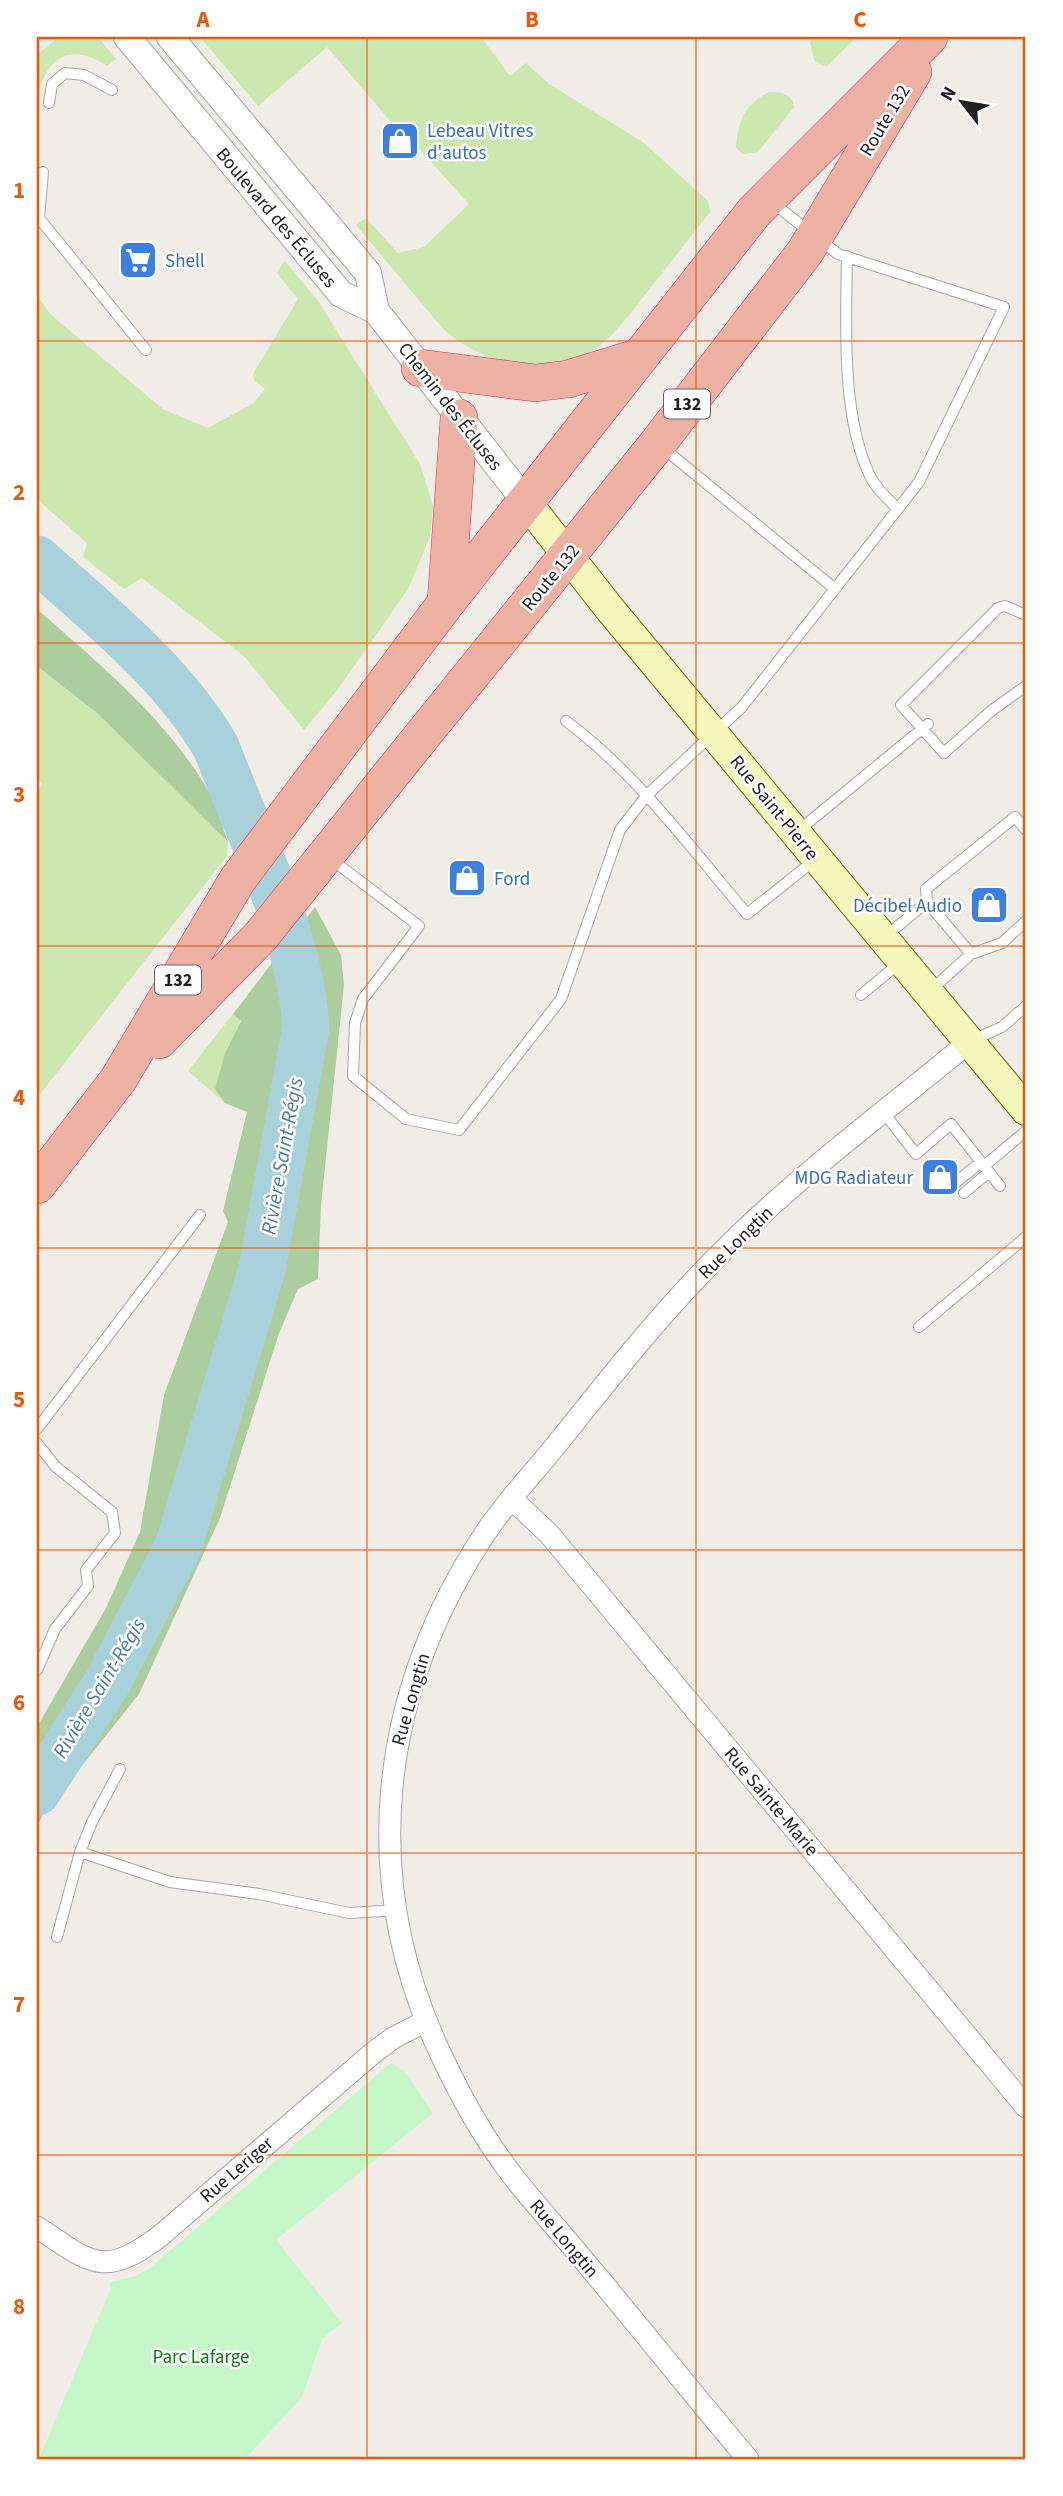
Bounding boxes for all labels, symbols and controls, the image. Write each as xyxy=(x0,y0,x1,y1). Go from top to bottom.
text: A xyxy=(195,3,210,36)
text: B xyxy=(525,3,539,36)
text: C xyxy=(853,3,867,36)
north arrow xyxy=(926,66,996,136)
street label: Route 132 xyxy=(853,80,917,162)
text: N xyxy=(934,82,964,106)
place label: Lebeau Vitres d'autos xyxy=(427,118,534,167)
shop icon: Lebeau Vitres d'autos xyxy=(379,120,421,162)
street label: Boulevard des Écluses xyxy=(209,142,343,294)
text: 1 xyxy=(13,174,25,207)
supermarket icon: Shell xyxy=(117,239,159,281)
place label: Shell xyxy=(165,248,205,275)
street label: Chemin des Écluses xyxy=(391,337,508,477)
road number: 132 xyxy=(664,390,710,418)
text: 2 xyxy=(13,476,25,509)
street label: Route 132 xyxy=(516,539,587,617)
street label: Rue Saint-Pierre xyxy=(723,750,825,866)
text: 3 xyxy=(13,778,25,811)
shop icon: Ford xyxy=(446,857,488,899)
place label: Ford xyxy=(494,866,530,893)
shop icon: Décibel Audio xyxy=(968,884,1010,926)
place label: Décibel Audio xyxy=(853,893,962,920)
road number: 132 xyxy=(155,965,201,995)
water label: Rivière Saint-Régis xyxy=(253,1075,311,1237)
text: 4 xyxy=(13,1081,25,1114)
shop icon: MDG Radiateur xyxy=(919,1156,961,1198)
place label: MDG Radiateur xyxy=(795,1165,913,1192)
street label: Rue Longtin xyxy=(692,1200,780,1286)
text: 5 xyxy=(13,1383,25,1416)
water label: Rivière Saint-Régis xyxy=(45,1612,153,1764)
street label: Rue Longtin xyxy=(385,1650,438,1749)
text: 6 xyxy=(13,1686,25,1719)
street label: Rue Sainte-Marie xyxy=(717,1742,825,1862)
text: 7 xyxy=(13,1988,25,2021)
street label: Rue Leriger xyxy=(194,2130,280,2210)
street label: Rue Longtin xyxy=(523,2194,605,2284)
text: 8 xyxy=(13,2290,25,2323)
park label: Parc Lafarge xyxy=(152,2344,250,2371)

